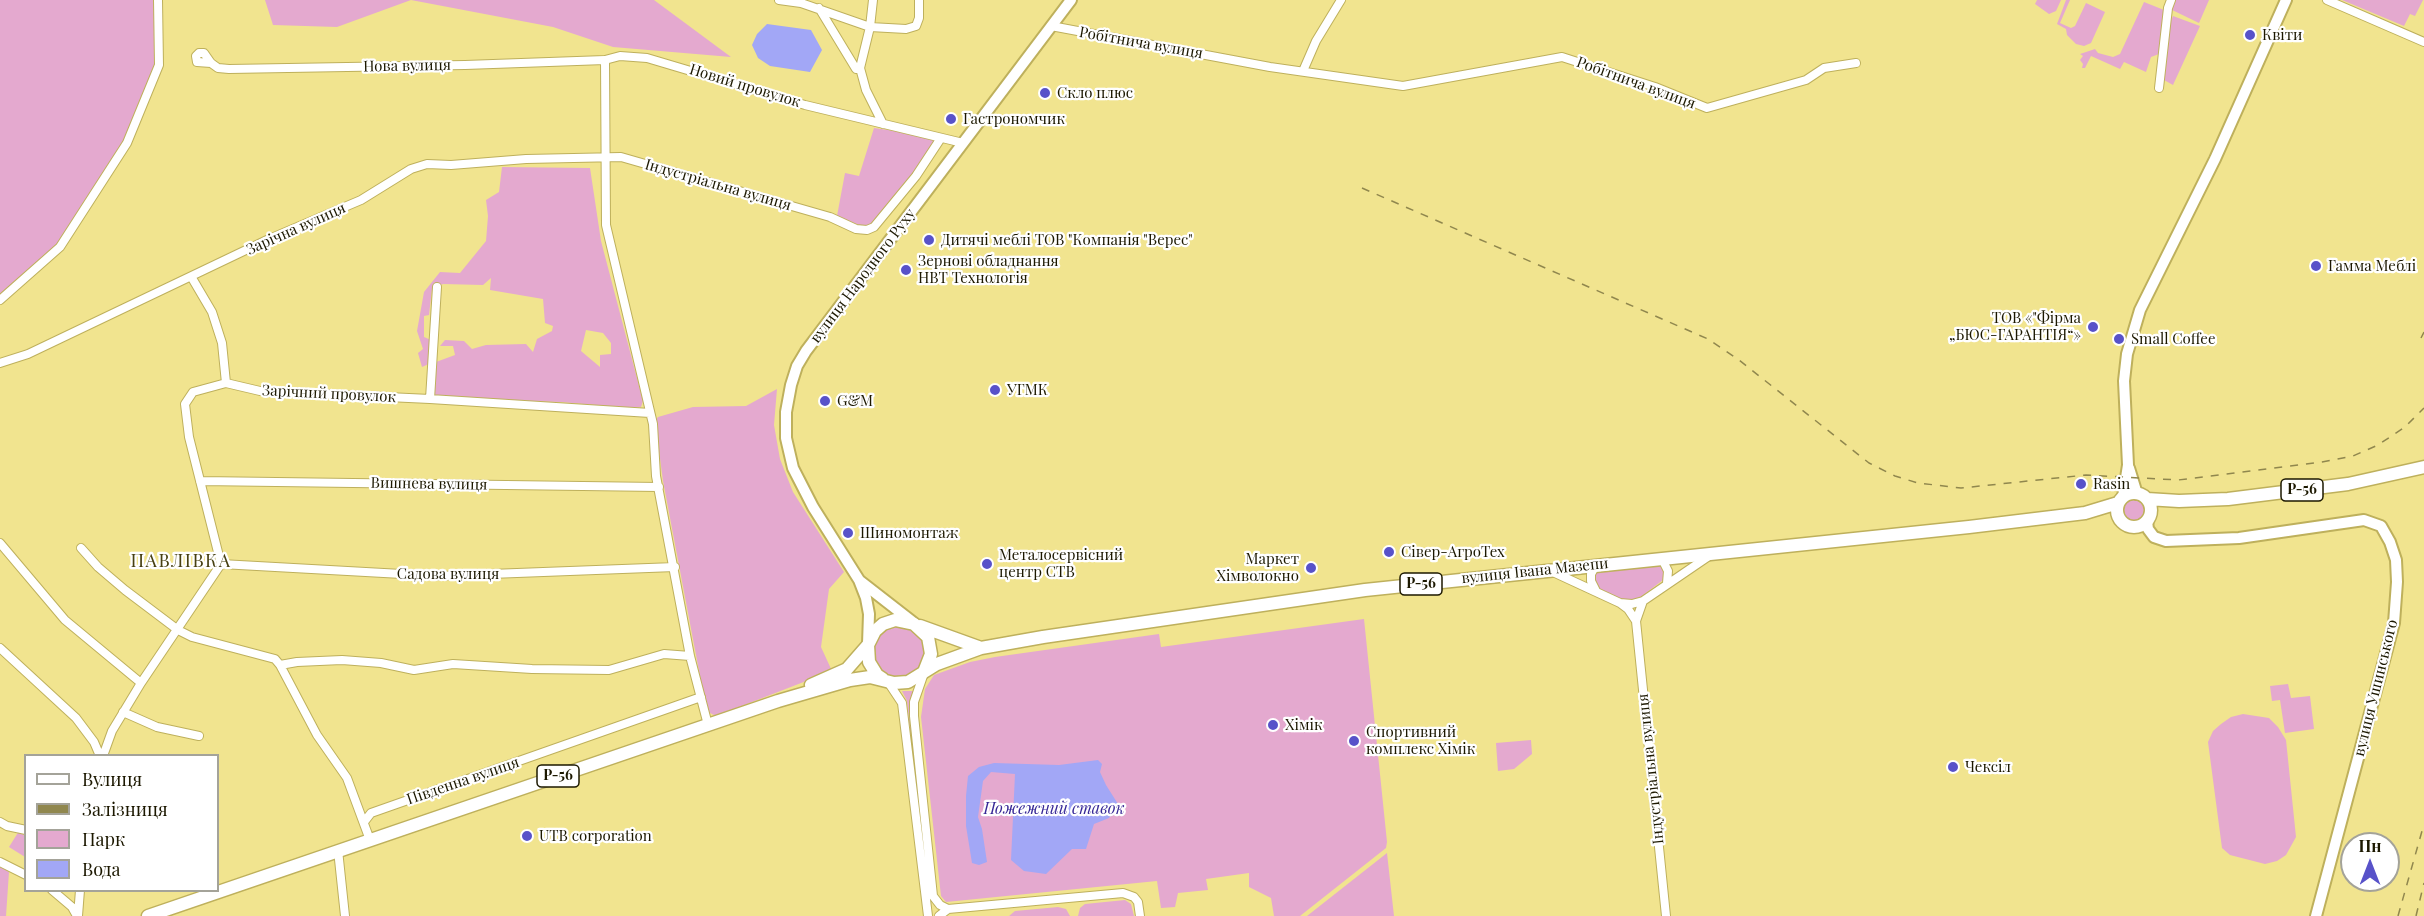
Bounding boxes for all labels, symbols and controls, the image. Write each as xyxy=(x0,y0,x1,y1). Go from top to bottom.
street label: Робітнича вулиця xyxy=(1078,23,1204,63)
place label: Квіти xyxy=(2262,26,2302,44)
marker: Квіти xyxy=(2243,28,2257,42)
street label: Робітнича вулиця xyxy=(1574,53,1698,113)
street label: Нова вулиця xyxy=(363,56,451,76)
street label: Новий провулок xyxy=(687,61,803,111)
place label: Скло плюс xyxy=(1057,84,1133,102)
marker: Скло плюс xyxy=(1038,86,1052,100)
place label: Гастрономчик xyxy=(963,110,1065,128)
marker: Гастрономчик xyxy=(944,112,958,126)
street label: Індустріальна вулиця xyxy=(643,155,793,215)
street label: Зарічна вулиця xyxy=(244,199,348,259)
street label: вулиця Народного Руху xyxy=(807,205,919,347)
place label: Дитячі меблі ТОВ "Компанія "Верес" xyxy=(941,231,1193,249)
marker: Дитячі меблі ТОВ "Компанія "Верес" xyxy=(922,233,936,247)
place label: Зернові обладнання НВТ Технологія xyxy=(918,252,1059,287)
place label: Гамма Меблі xyxy=(2328,257,2416,275)
marker: Гамма Меблі xyxy=(2309,259,2323,273)
marker: Зернові обладнання НВТ Технологія xyxy=(899,263,913,277)
place label: ТОВ «"Фірма „БЮС-ГАРАНТІЯ“» xyxy=(1949,309,2081,344)
marker: ТОВ «"Фірма „БЮС-ГАРАНТІЯ“» xyxy=(2086,320,2100,334)
place label: Small Coffee xyxy=(2131,330,2215,348)
marker: Small Coffee xyxy=(2112,332,2126,346)
place label: УГМК xyxy=(1007,381,1048,399)
street label: Зарічний провулок xyxy=(262,382,396,406)
marker: УГМК xyxy=(988,383,1002,397)
place label: G&M xyxy=(837,392,873,410)
marker: G&M xyxy=(818,394,832,408)
street label: Вишнева вулиця xyxy=(371,474,487,494)
place label: Rasin xyxy=(2093,475,2130,493)
marker: Rasin xyxy=(2074,477,2088,491)
road number: Р-56 xyxy=(2281,479,2323,501)
place label: Шиномонтаж xyxy=(860,524,958,542)
marker: Шиномонтаж xyxy=(841,526,855,540)
place label: Сівер-АгроТех xyxy=(1401,543,1505,561)
marker: Сівер-АгроТех xyxy=(1382,545,1396,559)
place label: Металосервісний центр СТВ xyxy=(999,546,1123,581)
district label: ПАВЛІВКА xyxy=(130,550,232,572)
place label: Маркет Хімволокно xyxy=(1216,550,1299,585)
street label: вулиця Івана Мазепи xyxy=(1461,554,1609,588)
marker: Металосервісний центр СТВ xyxy=(980,557,994,571)
marker: Маркет Хімволокно xyxy=(1304,561,1318,575)
street label: Садова вулиця xyxy=(397,565,499,583)
road number: Р-56 xyxy=(1400,573,1442,595)
street label: вулиця Ушинського xyxy=(2350,618,2402,758)
street label: Індустріальна вулиця xyxy=(1634,693,1668,845)
place label: Хімік xyxy=(1285,716,1323,734)
marker: Хімік xyxy=(1266,718,1280,732)
place label: Спортивний комплекс Хімік xyxy=(1366,723,1475,758)
marker: Спортивний комплекс Хімік xyxy=(1347,734,1361,748)
street label: Південна вулиця xyxy=(404,753,522,809)
legend xyxy=(24,754,219,892)
place label: Чексіл xyxy=(1965,758,2011,776)
marker: Чексіл xyxy=(1946,760,1960,774)
road number: Р-56 xyxy=(537,765,579,787)
text: Вулиця xyxy=(82,767,142,791)
text: Залізниця xyxy=(82,797,168,821)
water label: Пожежний ставок xyxy=(983,799,1125,819)
text: Парк xyxy=(82,827,125,851)
place label: UTB corporation xyxy=(539,827,652,845)
marker: UTB corporation xyxy=(520,829,534,843)
north arrow xyxy=(2340,832,2400,892)
text: Пн xyxy=(2359,835,2382,856)
text: Вода xyxy=(82,857,120,881)

